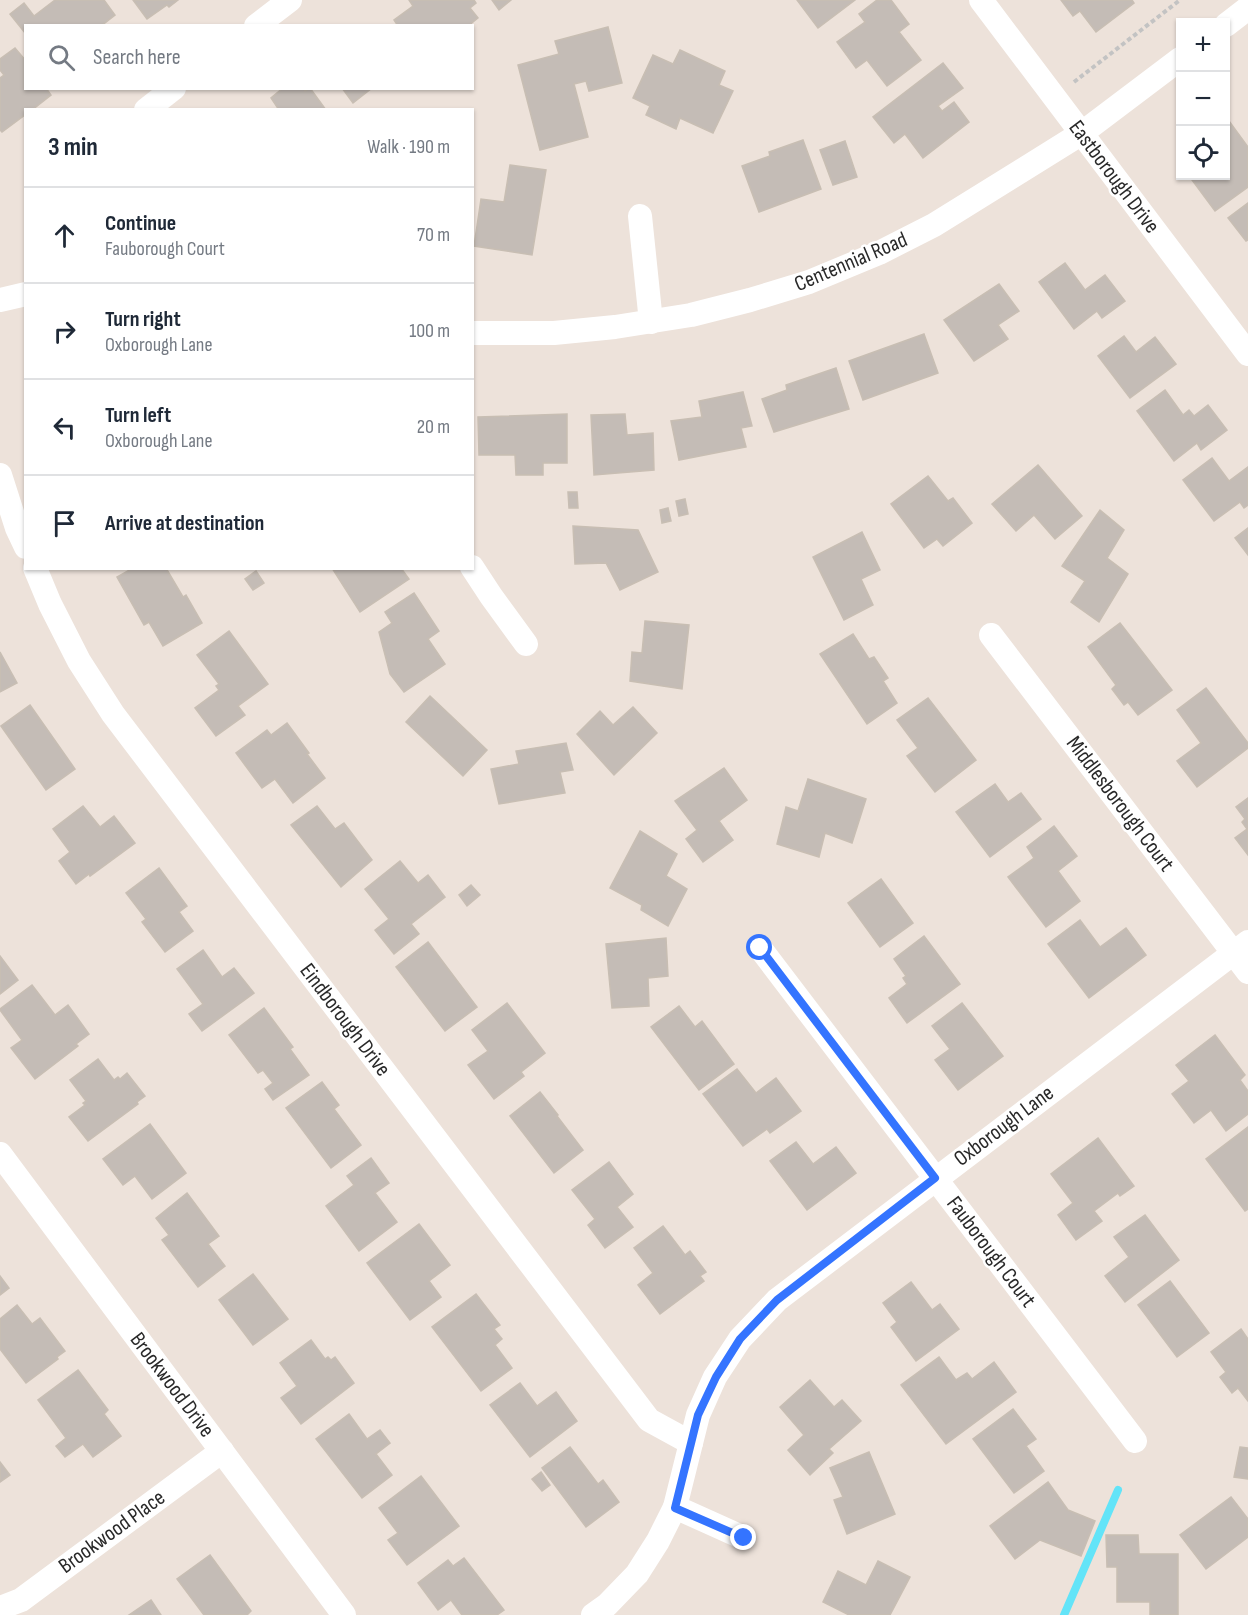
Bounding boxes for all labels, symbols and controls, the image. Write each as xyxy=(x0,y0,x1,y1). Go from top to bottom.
map controls xyxy=(1176,18,1230,180)
button: + xyxy=(1176,18,1230,72)
search box xyxy=(24,24,474,90)
icon: search xyxy=(45,41,78,74)
text: Search here xyxy=(93,44,180,71)
button: − xyxy=(1176,72,1230,126)
street label: Eastborough Drive xyxy=(1063,115,1165,239)
button: locate xyxy=(1176,126,1230,180)
text: 3 min xyxy=(48,132,98,163)
text: Walk · 190 m xyxy=(367,135,450,159)
text: Continue xyxy=(105,210,176,237)
icon: ahead xyxy=(48,219,81,252)
text: 70 m xyxy=(417,223,450,247)
street label: Centennial Road xyxy=(791,226,911,298)
text: Fauborough Court xyxy=(105,237,225,261)
text: Turn right xyxy=(105,306,181,333)
icon: right xyxy=(48,315,81,348)
text: 100 m xyxy=(409,319,450,343)
text: Oxborough Lane xyxy=(105,333,212,357)
text: Turn left xyxy=(105,402,171,429)
icon: left xyxy=(48,411,81,444)
text: 20 m xyxy=(417,415,450,439)
text: Oxborough Lane xyxy=(105,429,212,453)
icon: arrive xyxy=(48,507,81,540)
text: Arrive at destination xyxy=(105,510,264,537)
street label: Middlesborough Court xyxy=(1060,731,1180,877)
route start xyxy=(746,934,772,960)
street label: Eindborough Drive xyxy=(294,958,396,1082)
street label: Oxborough Lane xyxy=(949,1080,1059,1172)
street label: Fauborough Court xyxy=(941,1191,1042,1313)
street label: Brookwood Drive xyxy=(124,1327,220,1443)
street label: Brookwood Place xyxy=(53,1484,171,1580)
route end xyxy=(730,1524,756,1550)

